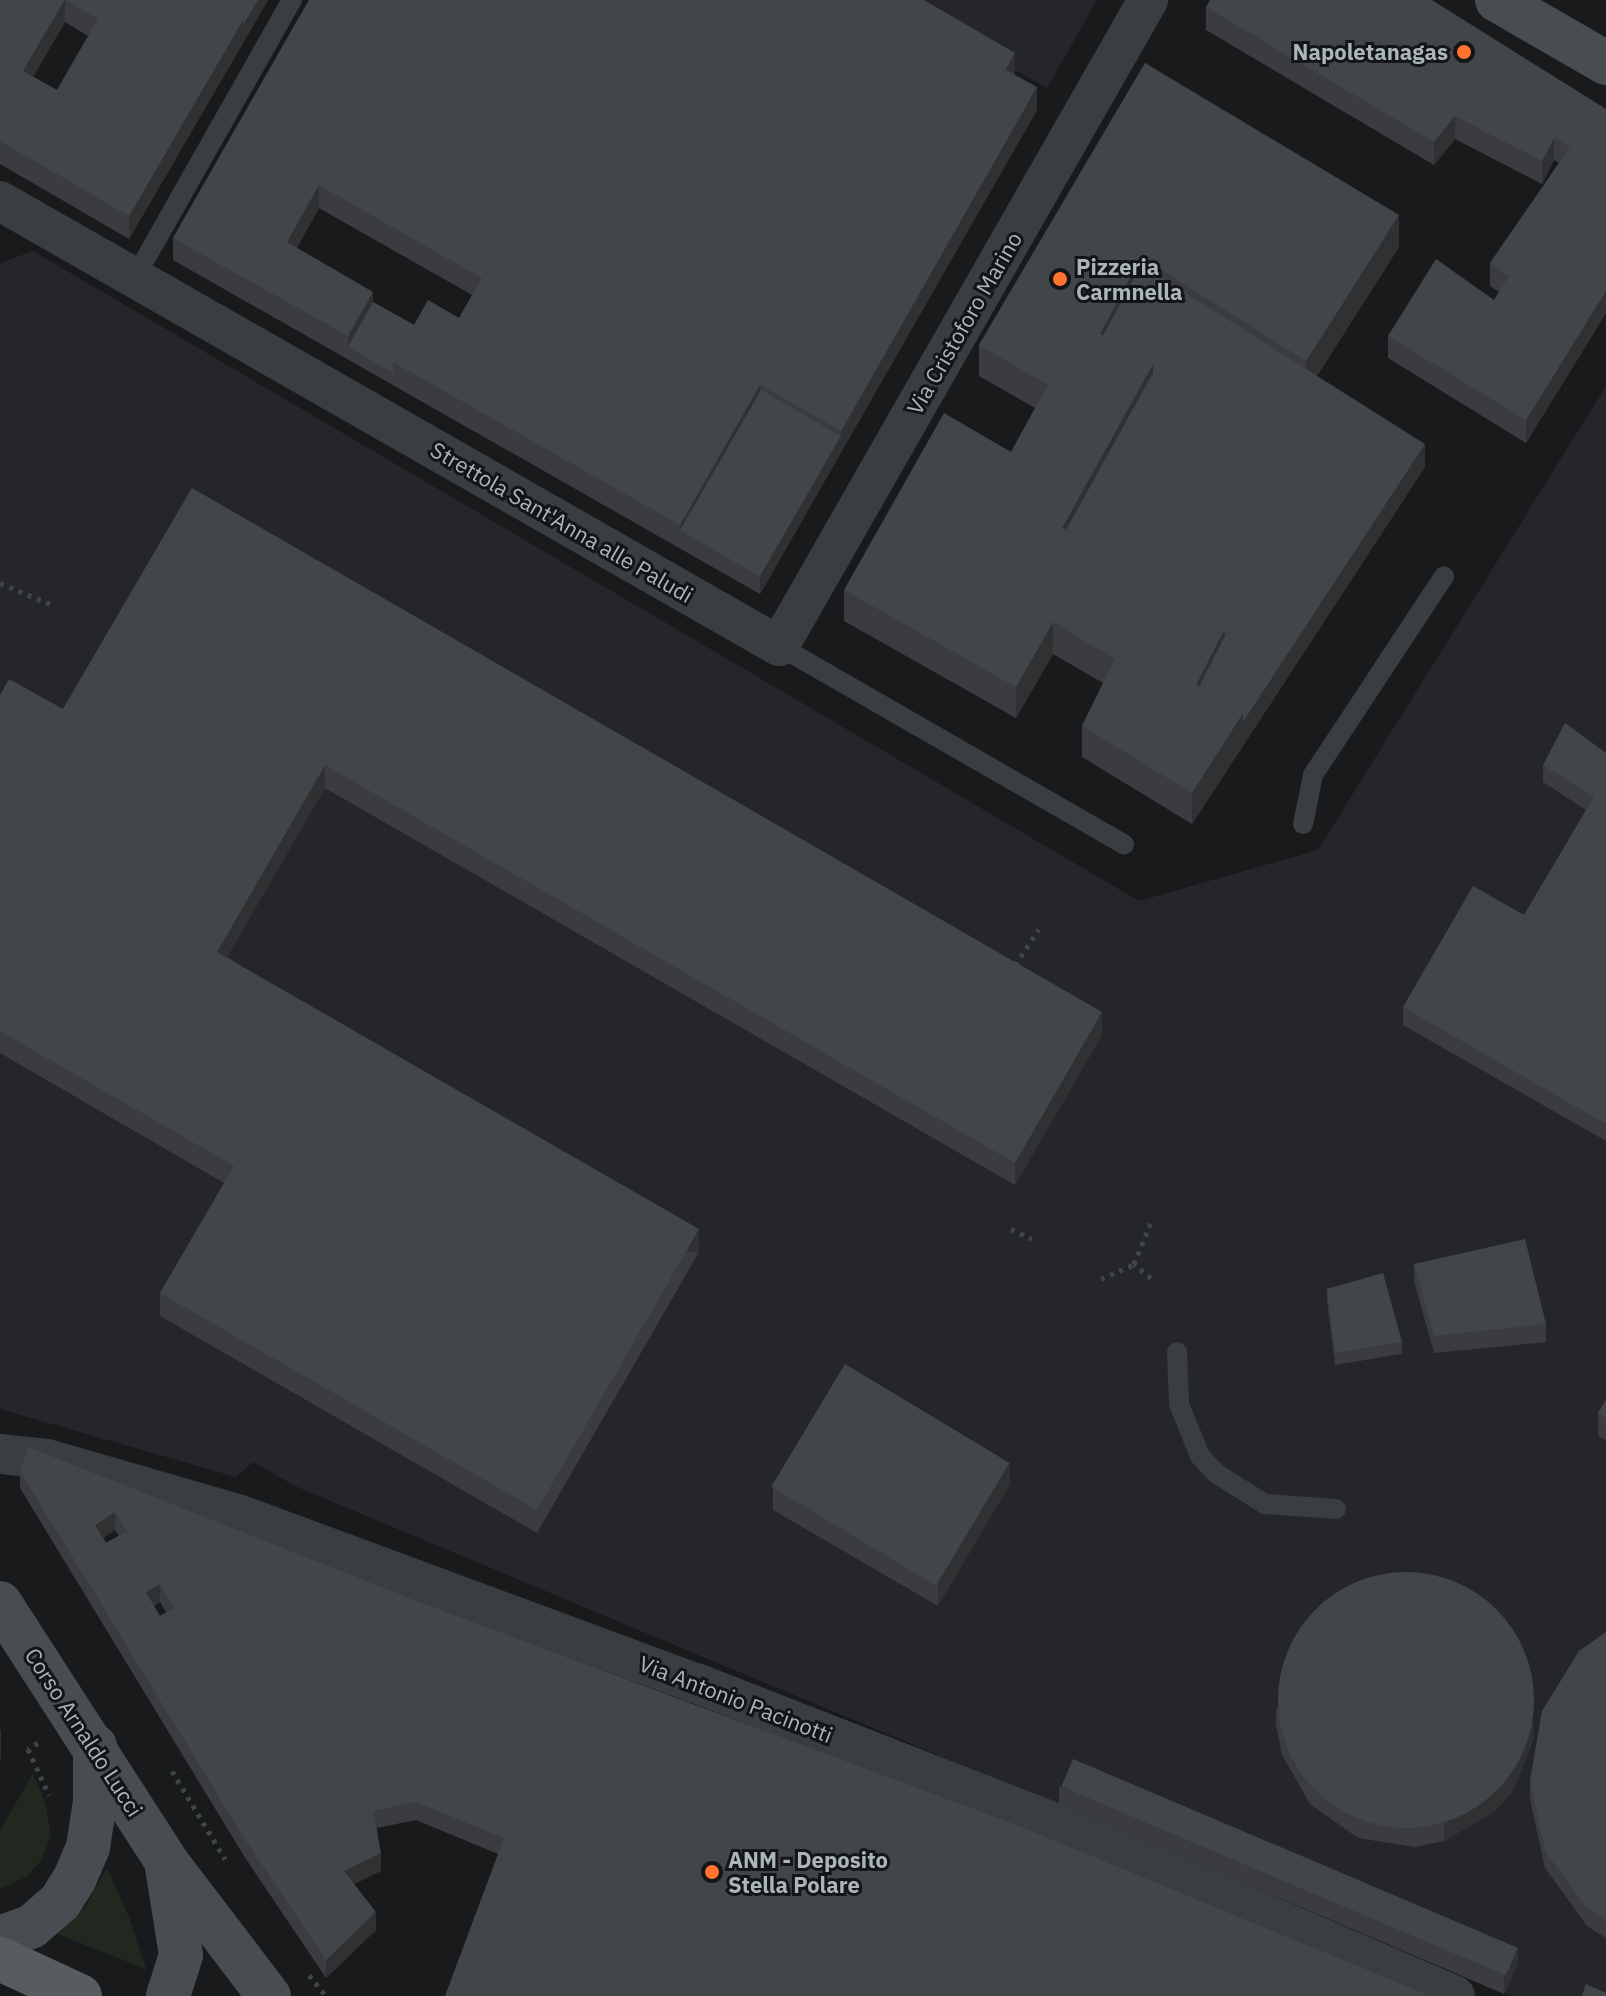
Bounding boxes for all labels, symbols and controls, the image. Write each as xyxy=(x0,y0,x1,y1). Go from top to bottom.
place label: Napoletanagas xyxy=(1292,39,1448,65)
marker: Napoletanagas xyxy=(1455,43,1473,61)
street label: Via Cristoforo Marino xyxy=(901,227,1027,419)
place label: Pizzeria Carmnella xyxy=(1076,253,1183,304)
marker: Pizzeria Carmnella xyxy=(1051,270,1069,288)
street label: Strettola Sant'Anna alle Paludi xyxy=(426,436,698,608)
street label: Corso Arnaldo Lucci xyxy=(20,1643,148,1821)
street label: Via Antonio Pacinotti xyxy=(636,1650,836,1748)
place label: ANM - Deposito Stella Polare xyxy=(728,1846,888,1898)
marker: ANM - Deposito Stella Polare xyxy=(703,1863,721,1881)

